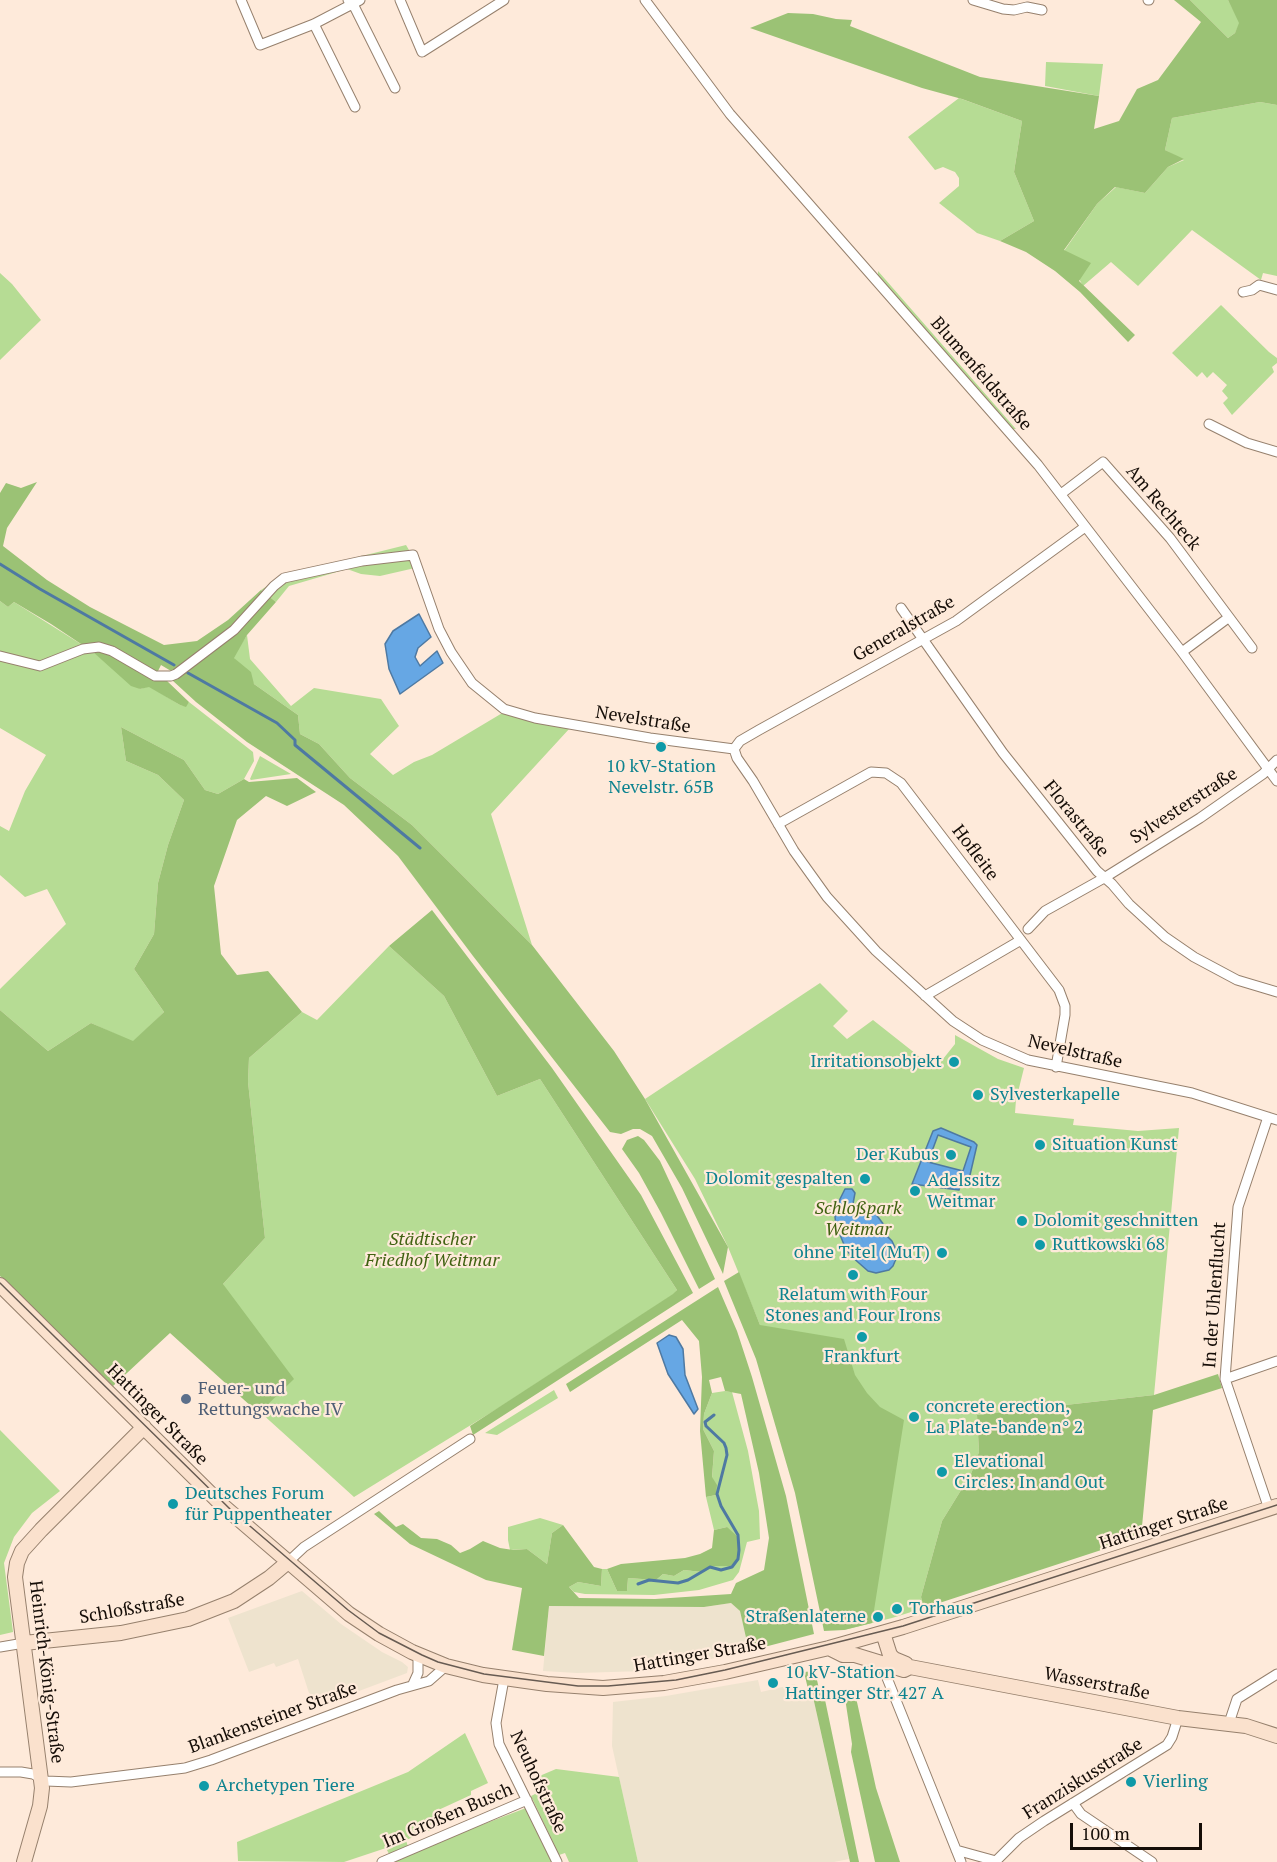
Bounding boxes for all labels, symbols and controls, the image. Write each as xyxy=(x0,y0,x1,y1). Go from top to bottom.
street label: Blumenfeldstraße xyxy=(926,313,1036,435)
street label: Am Rechteck xyxy=(1121,461,1205,555)
street label: Generalstraße xyxy=(849,591,959,667)
street label: Nevelstraße xyxy=(594,702,692,738)
marker: 10 kV-Station Nevelstr. 65B xyxy=(654,740,668,754)
place label: 10 kV-Station Nevelstr. 65B xyxy=(606,756,716,798)
street label: Sylvesterstraße xyxy=(1126,763,1242,849)
street label: Florastraße xyxy=(1039,776,1113,862)
street label: Hofleite xyxy=(947,821,1003,885)
street label: Nevelstraße xyxy=(1026,1031,1124,1073)
place label: Irritationsobjekt xyxy=(810,1051,942,1073)
marker: Irritationsobjekt xyxy=(947,1055,961,1069)
place label: Sylvesterkapelle xyxy=(990,1084,1120,1106)
marker: Sylvesterkapelle xyxy=(971,1088,985,1102)
place label: Situation Kunst xyxy=(1052,1134,1177,1156)
marker: Situation Kunst xyxy=(1033,1138,1047,1152)
place label: Der Kubus xyxy=(856,1144,939,1166)
marker: Der Kubus xyxy=(944,1148,958,1162)
place label: Dolomit gespalten xyxy=(705,1168,853,1190)
place label: Adelssitz Weitmar xyxy=(927,1170,1000,1212)
marker: Dolomit gespalten xyxy=(858,1172,872,1186)
marker: Adelssitz Weitmar xyxy=(908,1184,922,1198)
park label: Schloßpark Weitmar xyxy=(814,1198,902,1240)
place label: Dolomit geschnitten xyxy=(1034,1210,1199,1232)
marker: Dolomit geschnitten xyxy=(1015,1214,1029,1228)
street label: In der Uhlenflucht xyxy=(1199,1221,1231,1369)
park label: Städtischer Friedhof Weitmar xyxy=(365,1229,499,1272)
place label: Ruttkowski 68 xyxy=(1052,1234,1165,1256)
marker: Ruttkowski 68 xyxy=(1033,1238,1047,1252)
place label: ohne Titel (MuT) xyxy=(794,1242,930,1264)
marker: ohne Titel (MuT) xyxy=(935,1246,949,1260)
marker: Relatum with Four Stones and Four Irons xyxy=(846,1268,860,1282)
place label: Relatum with Four Stones and Four Irons xyxy=(765,1284,941,1326)
marker: Frankfurt xyxy=(855,1330,869,1344)
place label: Frankfurt xyxy=(824,1346,900,1368)
street label: Hattinger Straße xyxy=(102,1360,212,1470)
place label: Feuer- und Rettungswache IV xyxy=(198,1378,343,1420)
marker: Feuer- und Rettungswache IV xyxy=(179,1392,193,1406)
place label: concrete erection, La Plate-bande n° 2 xyxy=(926,1396,1083,1438)
marker: concrete erection, La Plate-bande n° 2 xyxy=(907,1410,921,1424)
place label: Elevational Circles: In and Out xyxy=(954,1451,1105,1494)
marker: Elevational Circles: In and Out xyxy=(935,1465,949,1479)
place label: Deutsches Forum für Puppentheater xyxy=(185,1483,332,1526)
street label: Hattinger Straße xyxy=(1097,1493,1231,1555)
marker: Deutsches Forum für Puppentheater xyxy=(166,1497,180,1511)
street label: Heinrich-König-Straße xyxy=(24,1579,68,1765)
street label: Schloßstraße xyxy=(78,1589,186,1629)
place label: Torhaus xyxy=(909,1598,974,1620)
marker: Torhaus xyxy=(890,1602,904,1616)
place label: Straßenlaterne xyxy=(746,1606,866,1628)
marker: Straßenlaterne xyxy=(871,1610,885,1624)
street label: Hattinger Straße xyxy=(632,1633,768,1677)
place label: 10 kV-Station Hattinger Str. 427 A xyxy=(785,1662,944,1704)
street label: Wasserstraße xyxy=(1042,1663,1152,1705)
marker: 10 kV-Station Hattinger Str. 427 A xyxy=(766,1676,780,1690)
street label: Blankensteiner Straße xyxy=(186,1677,360,1759)
street label: Neuhofstraße xyxy=(505,1727,571,1837)
street label: Franziskusstraße xyxy=(1019,1734,1147,1824)
place label: Vierling xyxy=(1143,1771,1208,1793)
place label: Archetypen Tiere xyxy=(216,1775,355,1797)
marker: Vierling xyxy=(1124,1775,1138,1789)
marker: Archetypen Tiere xyxy=(197,1779,211,1793)
street label: Im Großen Busch xyxy=(380,1779,516,1853)
scale bar xyxy=(1073,1811,1205,1849)
text: 100 m xyxy=(1081,1821,1130,1845)

